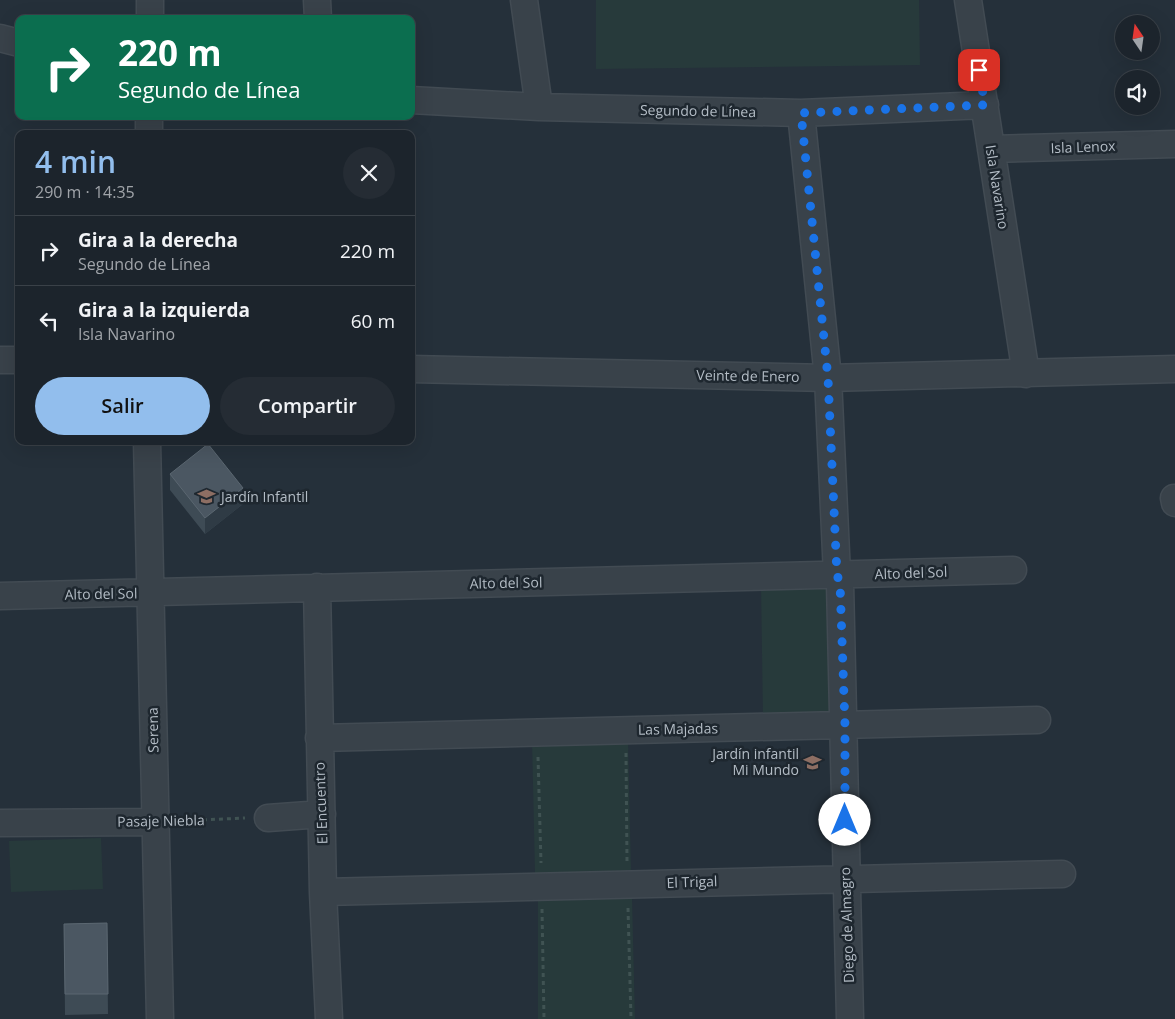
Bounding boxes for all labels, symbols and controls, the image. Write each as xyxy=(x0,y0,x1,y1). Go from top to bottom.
north arrow xyxy=(1115,15,1160,60)
map controls xyxy=(1115,15,1160,115)
text: 220 m xyxy=(118,29,222,76)
icon: right xyxy=(35,35,100,100)
pin xyxy=(958,49,1000,91)
icon: arrive xyxy=(965,56,993,84)
button: sound xyxy=(1115,70,1160,115)
text: Segundo de Línea xyxy=(118,74,300,104)
street label: Segundo de Línea xyxy=(640,100,756,121)
street label: Isla Lenox xyxy=(1050,136,1116,157)
text: 4 min xyxy=(35,141,116,182)
street label: Isla Navarino xyxy=(981,144,1014,230)
button: close xyxy=(343,147,395,199)
text: 290 m · 14:35 xyxy=(35,181,135,203)
text: Gira a la derecha xyxy=(78,227,238,253)
icon: right xyxy=(35,237,63,265)
text: 220 m xyxy=(340,238,395,264)
text: Segundo de Línea xyxy=(78,253,211,275)
text: Gira a la izquierda xyxy=(78,297,250,323)
icon: left xyxy=(35,307,63,335)
text: 60 m xyxy=(351,308,395,334)
text: Isla Navarino xyxy=(78,323,175,345)
street label: Veinte de Enero xyxy=(696,365,800,386)
button: Salir xyxy=(35,377,210,435)
button: Compartir xyxy=(220,377,395,435)
school or university icon: Jardín Infantil xyxy=(197,487,217,507)
place label: Jardín Infantil xyxy=(219,487,308,506)
street label: Alto del Sol xyxy=(874,562,948,583)
street label: Alto del Sol xyxy=(469,572,542,593)
street label: Alto del Sol xyxy=(64,583,137,604)
street label: Serena xyxy=(143,707,162,753)
street label: Las Majadas xyxy=(638,718,719,739)
place label: Jardín infantil Mi Mundo xyxy=(710,744,799,779)
school or university icon: Jardín infantil Mi Mundo xyxy=(803,752,823,772)
street label: El Encuentro xyxy=(310,762,331,844)
position arrow xyxy=(818,793,870,845)
street label: Pasaje Niebla xyxy=(117,810,205,831)
street label: Diego de Almagro xyxy=(835,867,858,983)
street label: El Trigal xyxy=(666,871,718,892)

